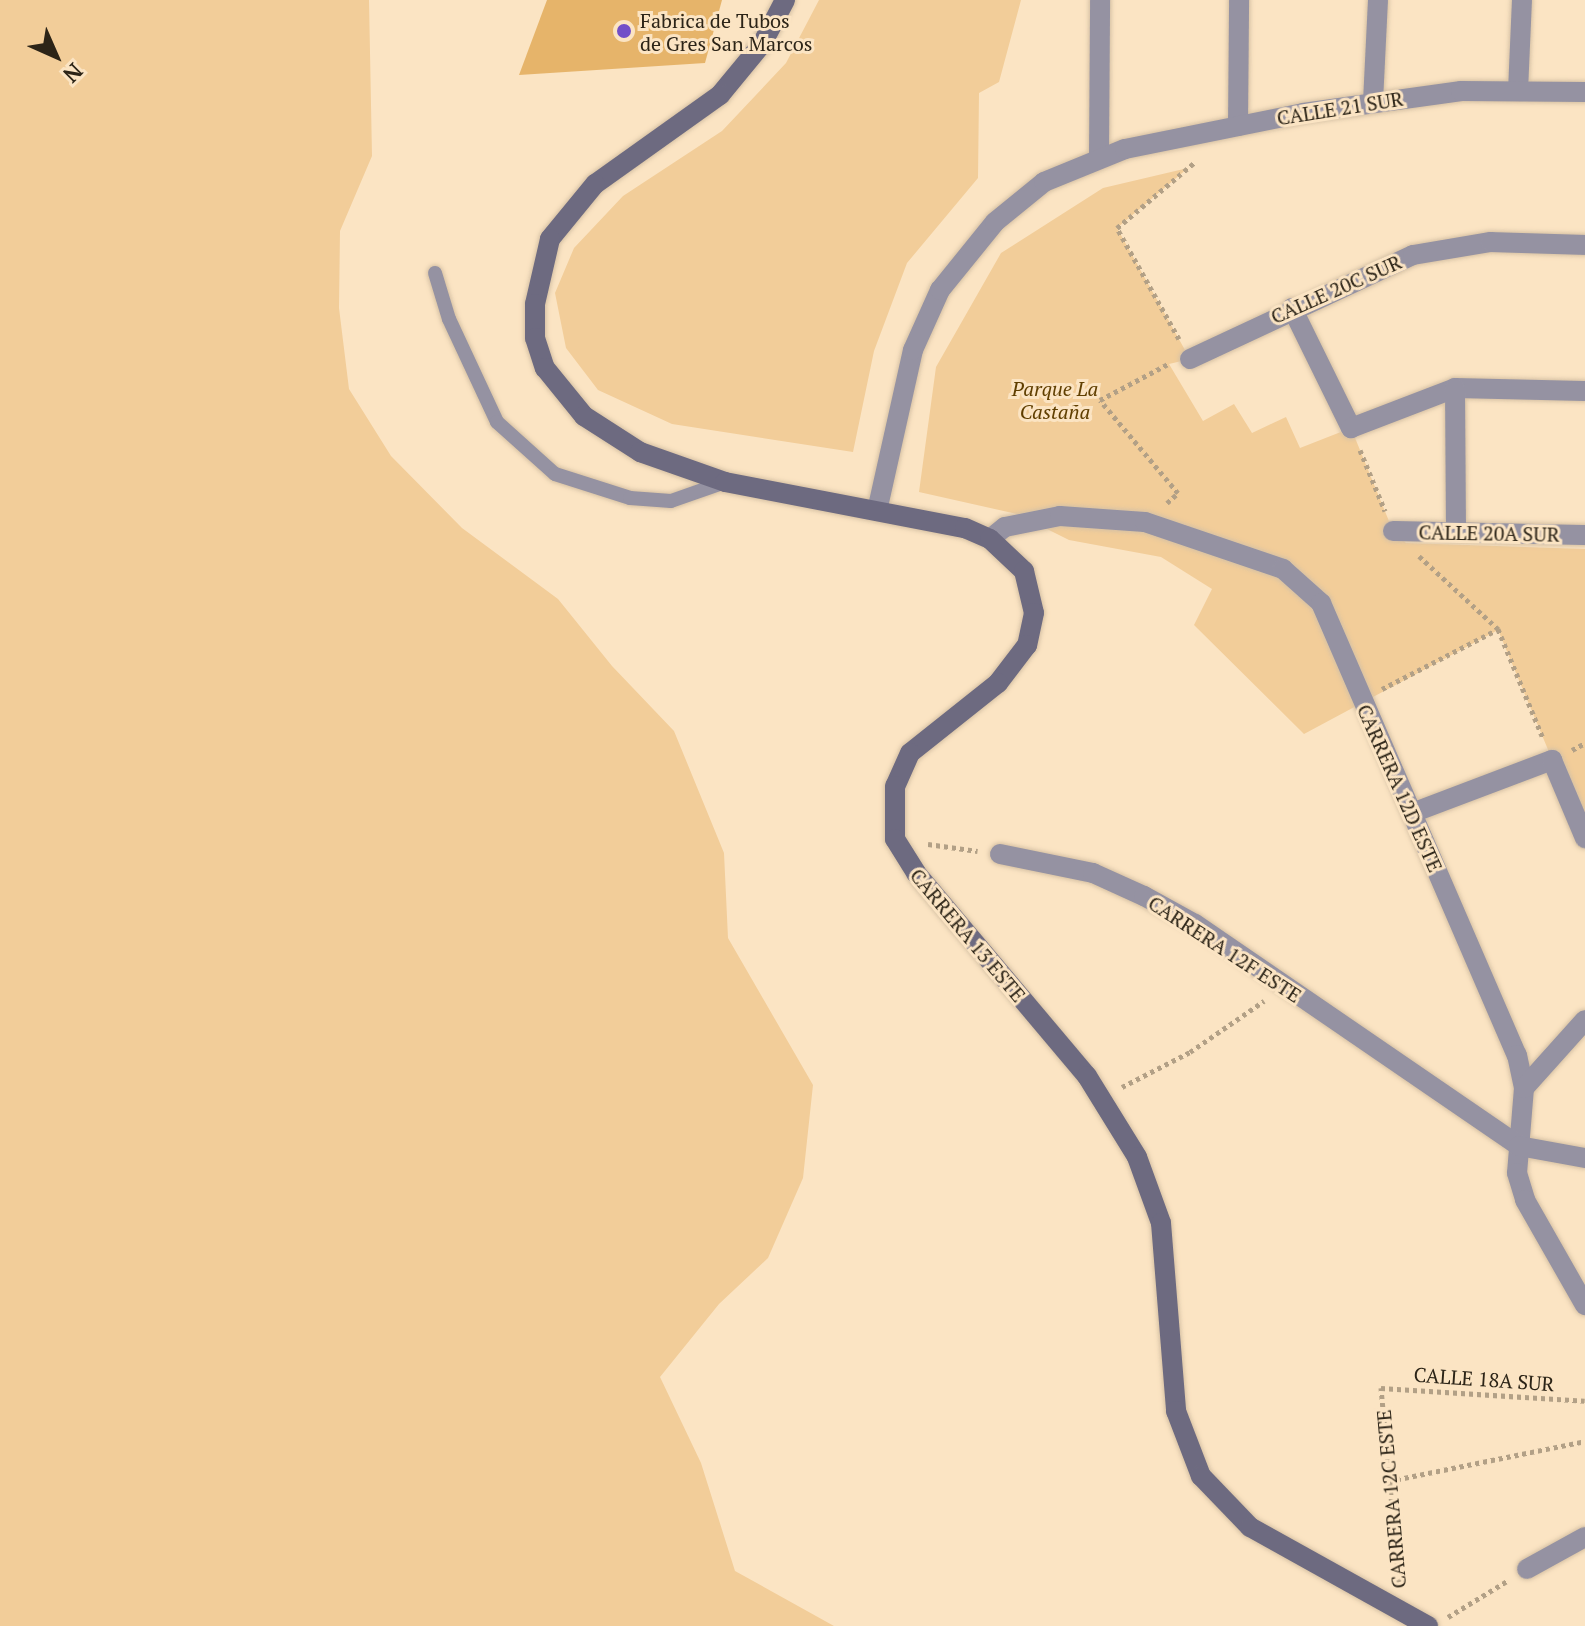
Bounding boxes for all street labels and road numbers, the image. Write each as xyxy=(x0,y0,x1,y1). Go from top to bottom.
street label: CALLE 21 SUR xyxy=(1275,86,1405,130)
street label: CALLE 20C SUR xyxy=(1267,249,1405,329)
street label: CALLE 20A SUR xyxy=(1418,520,1560,546)
street label: CARRERA 12D ESTE xyxy=(1352,700,1448,876)
street label: CARRERA 13 ESTE xyxy=(905,863,1031,1007)
street label: CARRERA 12F ESTE xyxy=(1144,890,1306,1008)
street label: CALLE 18A SUR xyxy=(1413,1362,1555,1396)
street label: CARRERA 12C ESTE xyxy=(1371,1408,1411,1590)

